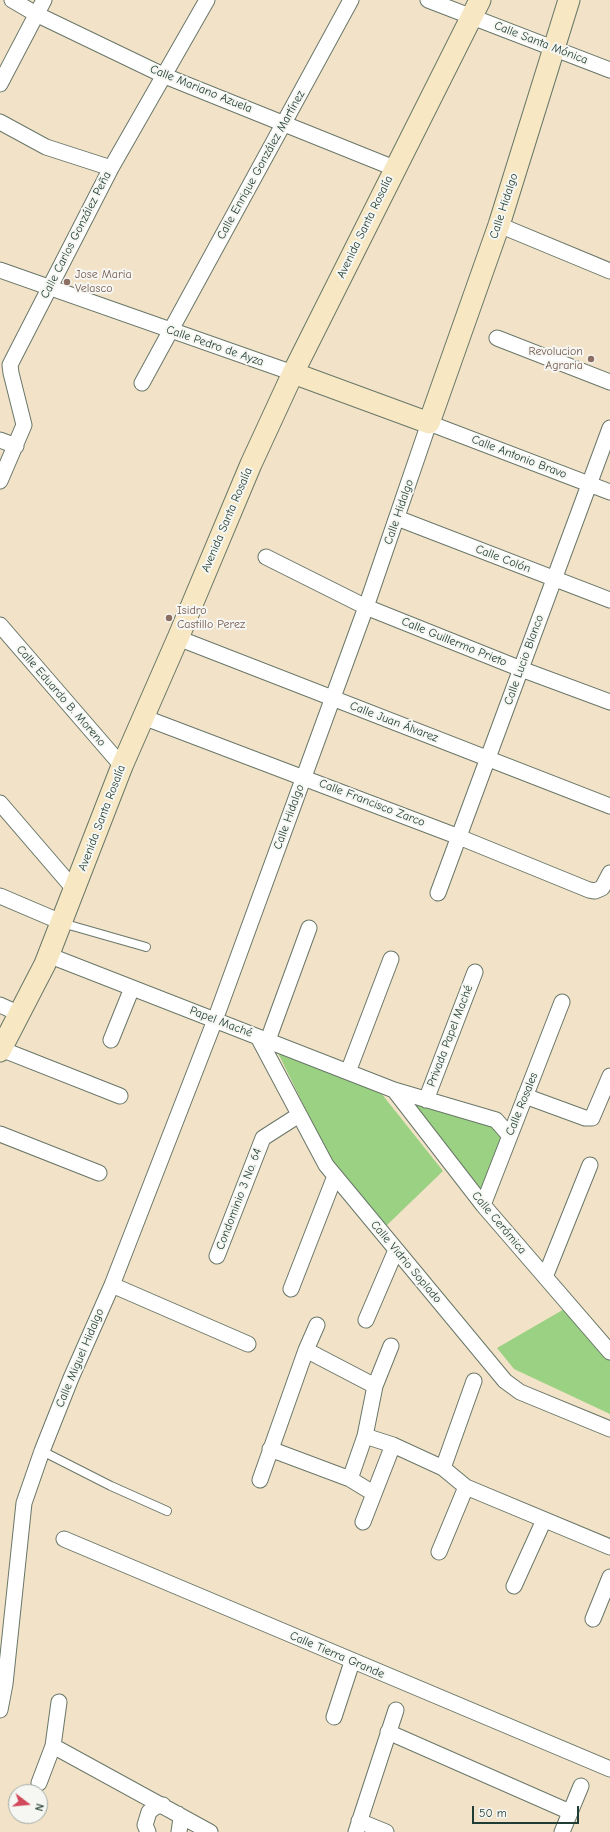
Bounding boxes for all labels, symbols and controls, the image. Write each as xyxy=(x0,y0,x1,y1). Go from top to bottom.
street label: Calle Santa Mónica xyxy=(492,18,590,68)
street label: Calle Mariano Azuela xyxy=(148,62,254,116)
street label: Calle Enrique González Martínez xyxy=(214,88,308,242)
street label: Calle Carlos González Peña xyxy=(38,169,114,301)
street label: Calle Hidalgo xyxy=(487,171,521,241)
street label: Avenida Santa Rosalía xyxy=(334,173,396,281)
place label: Jose Maria Velasco xyxy=(75,268,132,296)
marker: Jose Maria Velasco xyxy=(62,277,72,287)
street label: Calle Pedro de Ayza xyxy=(164,323,266,369)
place label: Revolucion Agraria xyxy=(529,345,583,373)
marker: Revolucion Agraria xyxy=(586,354,596,364)
street label: Calle Antonio Bravo xyxy=(469,432,569,482)
street label: Avenida Santa Rosalía xyxy=(198,465,256,575)
street label: Calle Hidalgo xyxy=(381,477,417,547)
street label: Calle Colón xyxy=(473,542,533,576)
place label: Isidro Castillo Perez xyxy=(177,604,245,632)
marker: Isidro Castillo Perez xyxy=(164,613,174,623)
street label: Calle Lucio Blanco xyxy=(501,613,547,707)
street label: Calle Guillermo Prieto xyxy=(399,614,509,670)
street label: Calle Eduardo B. Moreno xyxy=(13,643,109,749)
street label: Calle Juan Álvarez xyxy=(348,699,440,745)
street label: Avenida Santa Rosalía xyxy=(75,763,129,873)
street label: Calle Francisco Zarco xyxy=(317,776,427,830)
street label: Calle Hidalgo xyxy=(271,783,307,851)
street label: Privada Papel Maché xyxy=(424,983,476,1089)
street label: Papel Maché xyxy=(188,1003,254,1041)
street label: Calle Rosales xyxy=(503,1070,541,1138)
street label: Condominio 3 No. 64 xyxy=(213,1146,265,1252)
street label: Calle Cerámica xyxy=(469,1189,529,1257)
street label: Calle Vidrio Soplado xyxy=(367,1218,445,1306)
street label: Calle Miguel Hidalgo xyxy=(53,1306,107,1410)
street label: Calle Tierra Grande xyxy=(287,1629,387,1681)
north arrow xyxy=(8,1784,48,1824)
scale bar xyxy=(474,1798,581,1824)
text: N xyxy=(32,1802,46,1812)
text: 50 m xyxy=(479,1806,507,1820)

